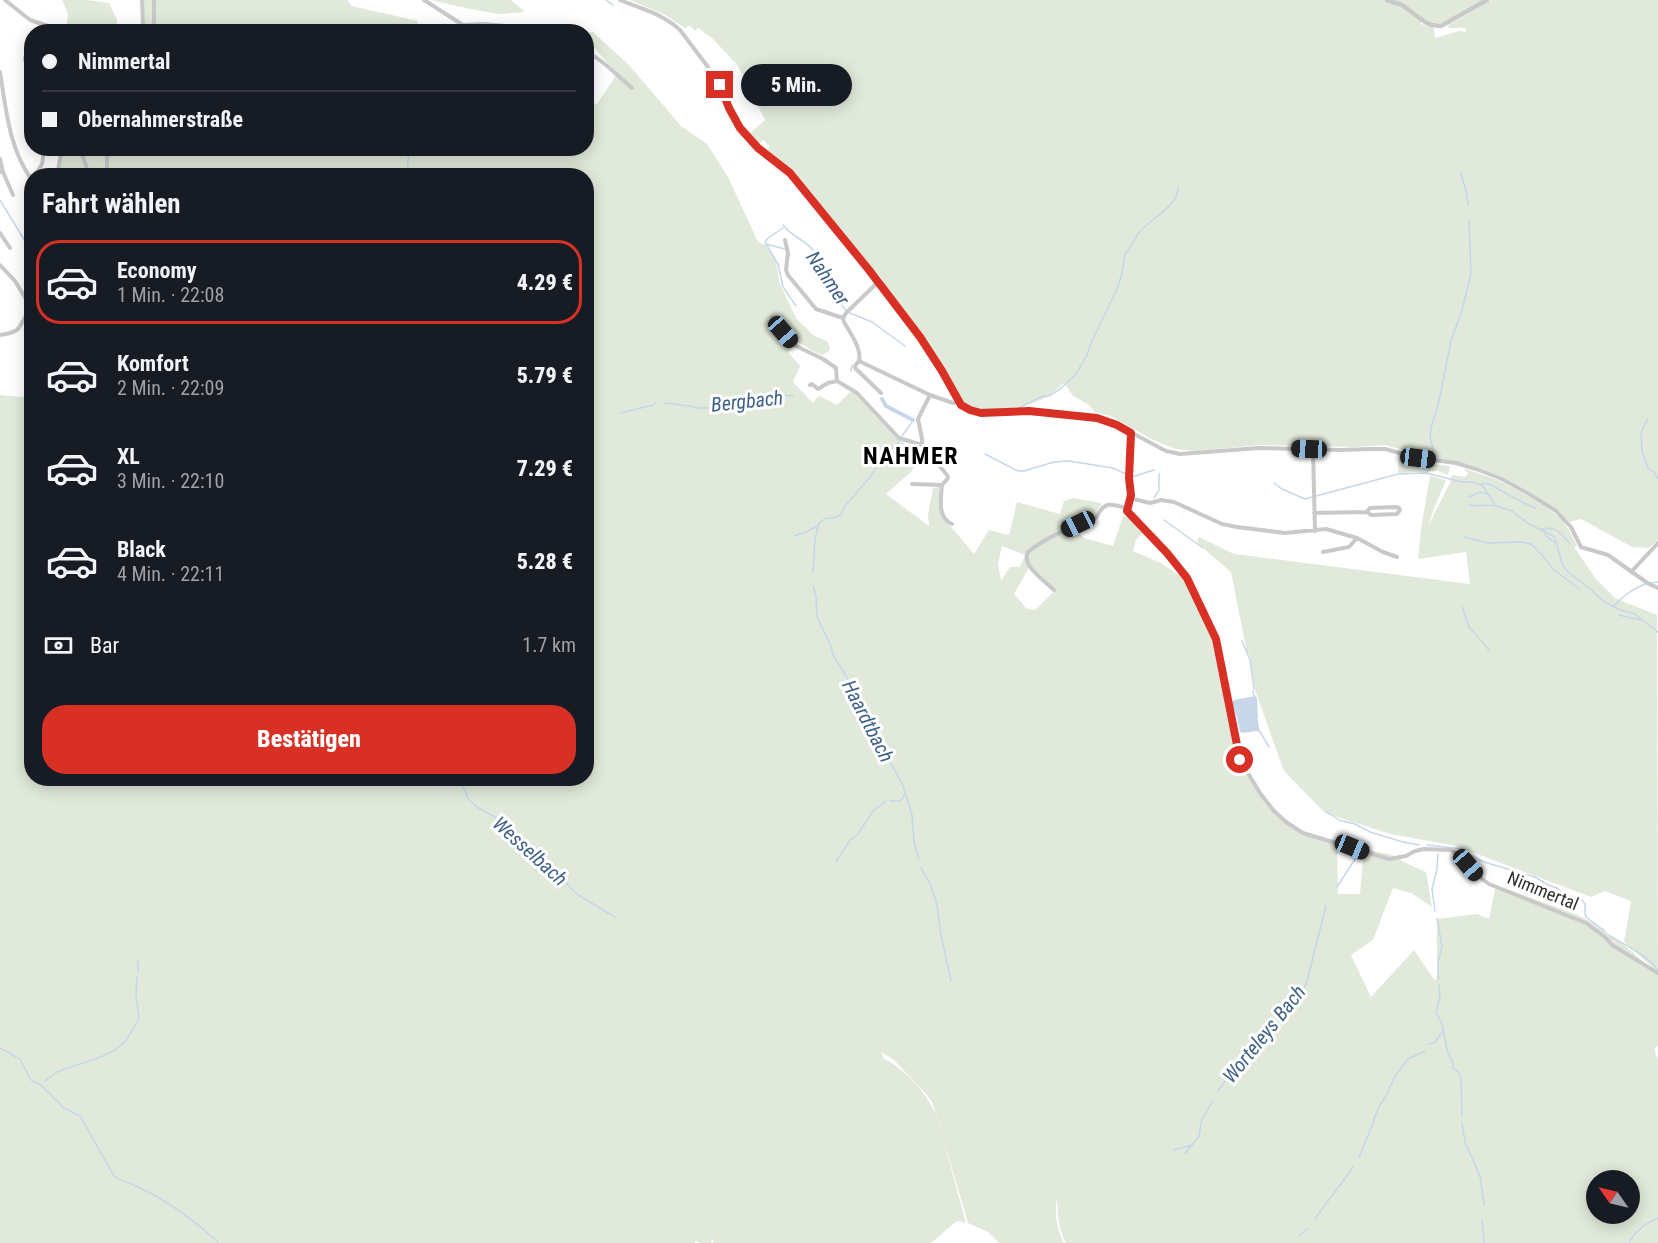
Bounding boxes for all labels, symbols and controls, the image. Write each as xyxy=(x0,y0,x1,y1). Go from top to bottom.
text: Nimmertal xyxy=(78,49,171,74)
callout: 5 Min. xyxy=(741,64,852,106)
route end xyxy=(706,71,733,98)
text: 5 Min. xyxy=(771,73,822,97)
text: Obernahmerstraße xyxy=(78,107,243,132)
text: Fahrt wählen xyxy=(42,188,181,220)
water label: Nahmer xyxy=(801,246,855,311)
icon: car xyxy=(45,255,99,309)
text: Economy xyxy=(117,258,197,283)
text: 4.29 € xyxy=(517,270,573,295)
text: 1 Min. · 22:08 xyxy=(117,283,224,307)
car xyxy=(764,313,802,351)
icon: car xyxy=(45,348,99,402)
text: Komfort xyxy=(117,351,189,376)
text: 5.79 € xyxy=(517,363,573,388)
text: 2 Min. · 22:09 xyxy=(117,376,224,400)
water label: Bergbach xyxy=(710,385,784,417)
car xyxy=(1291,439,1327,459)
icon: car xyxy=(45,441,99,495)
district label: NAHMER xyxy=(863,442,959,470)
text: XL xyxy=(117,444,140,469)
car xyxy=(1399,447,1437,469)
text: 7.29 € xyxy=(517,456,573,481)
text: 3 Min. · 22:10 xyxy=(117,469,224,493)
car xyxy=(1058,508,1098,540)
icon: car xyxy=(45,534,99,588)
text: Black xyxy=(117,537,166,562)
text: 5.28 € xyxy=(517,549,573,574)
text: 4 Min. · 22:11 xyxy=(117,562,224,586)
icon: cash xyxy=(42,629,75,662)
text: Bar xyxy=(90,633,119,658)
text: 1.7 km xyxy=(522,633,576,657)
water label: Haardtbach xyxy=(837,676,899,766)
button: Bestätigen xyxy=(42,705,576,774)
route start xyxy=(1226,746,1253,773)
water label: Wesselbach xyxy=(488,811,572,891)
car xyxy=(1332,832,1372,862)
car xyxy=(1449,846,1487,884)
street label: Nimmertal xyxy=(1505,867,1582,914)
water label: Worteleys Bach xyxy=(1217,980,1311,1088)
north arrow xyxy=(1586,1170,1640,1224)
map controls xyxy=(1586,1170,1640,1224)

